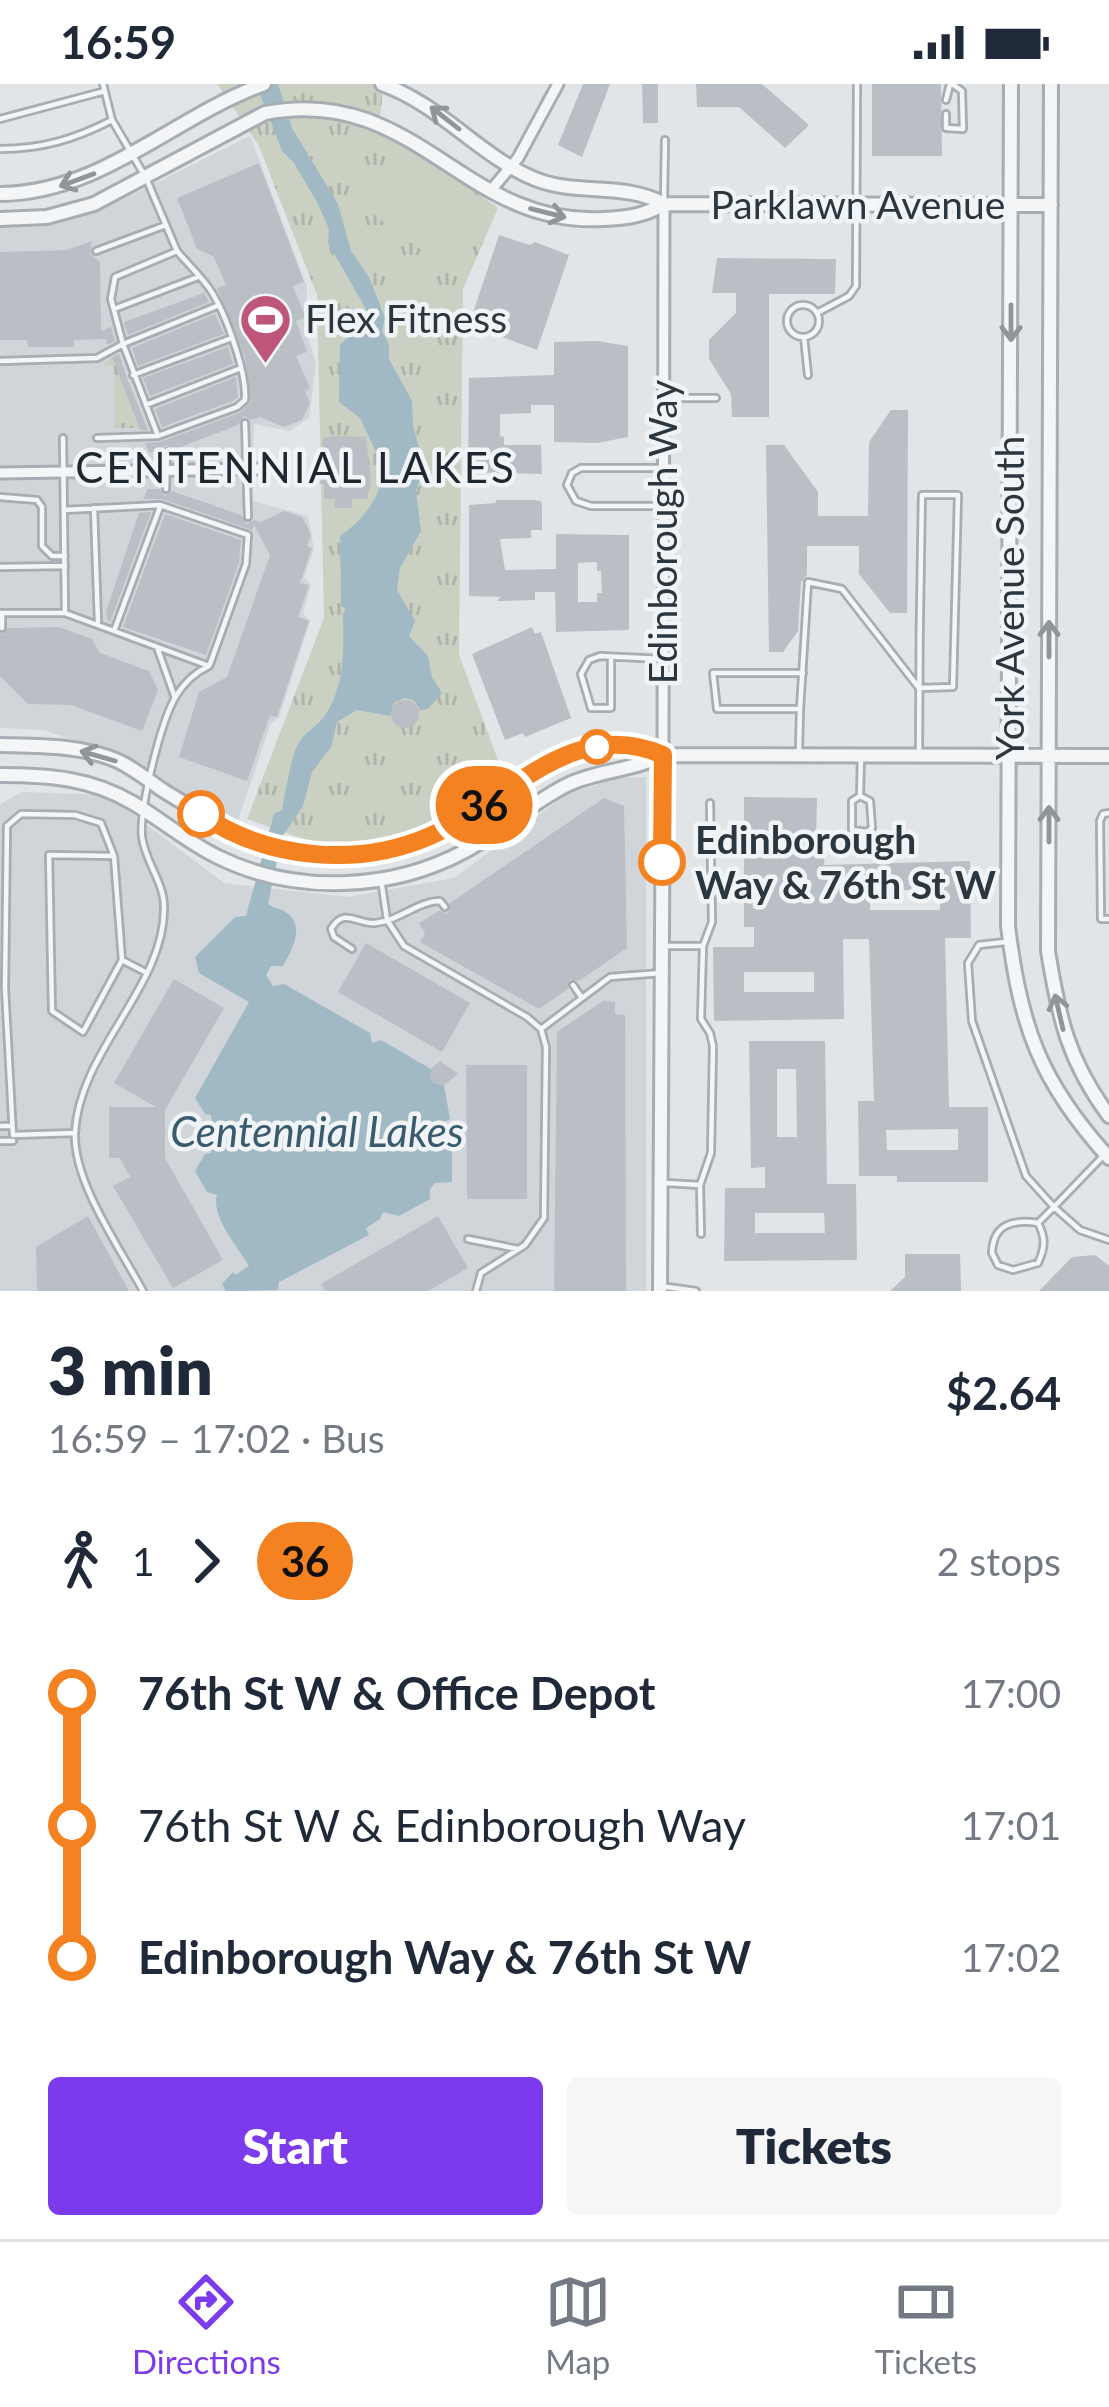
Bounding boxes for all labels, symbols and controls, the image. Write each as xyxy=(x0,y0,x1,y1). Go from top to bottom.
text: 16:59 xyxy=(60,15,176,69)
one-way arrow xyxy=(429,106,462,131)
one-way arrow xyxy=(59,171,96,192)
street label: Parklawn Avenue xyxy=(711,181,1005,227)
one-way arrow xyxy=(528,203,566,225)
sports icon: Flex Fitness xyxy=(238,291,294,365)
place label: Flex Fitness xyxy=(305,295,507,341)
one-way arrow xyxy=(1000,303,1022,342)
street label: Edinborough Way xyxy=(639,380,685,684)
street label: York Avenue South xyxy=(986,436,1032,760)
district label: CENTENNIAL LAKES xyxy=(75,442,517,492)
one-way arrow xyxy=(1038,620,1060,659)
unlabelled marker xyxy=(581,731,613,763)
one-way arrow xyxy=(80,744,118,766)
line badge: 36 xyxy=(430,766,538,844)
text: 36 xyxy=(460,780,508,830)
unlabelled marker xyxy=(179,792,223,836)
one-way arrow xyxy=(1038,805,1060,844)
place label: Edinborough Way & 76th St W xyxy=(695,816,996,907)
marker: Edinborough Way & 76th St W xyxy=(640,840,684,884)
one-way arrow xyxy=(1047,994,1070,1032)
water label: Centennial Lakes xyxy=(170,1106,464,1156)
text: 3 min xyxy=(48,1330,213,1409)
text: $2.64 xyxy=(946,1366,1061,1420)
text: 16:59 – 17:02 · Bus xyxy=(48,1415,385,1461)
icon: walk xyxy=(48,1528,114,1594)
icon: forward xyxy=(173,1528,239,1594)
text: 36 xyxy=(281,1536,329,1586)
text: 1 xyxy=(132,1538,155,1584)
text: 2 stops xyxy=(937,1538,1061,1584)
text: 76th St W & Office Depot xyxy=(138,1666,655,1720)
text: 17:00 xyxy=(961,1670,1061,1716)
text: 76th St W & Edinborough Way xyxy=(138,1798,746,1852)
text: 17:01 xyxy=(961,1802,1061,1848)
text: Edinborough Way & 76th St W xyxy=(138,1930,751,1984)
text: 17:02 xyxy=(961,1934,1061,1980)
button: Start xyxy=(48,2077,543,2215)
button: Tickets xyxy=(567,2077,1061,2215)
tab: Directions xyxy=(132,2269,281,2381)
tab: Map xyxy=(545,2269,611,2381)
tab: Tickets xyxy=(875,2269,977,2381)

